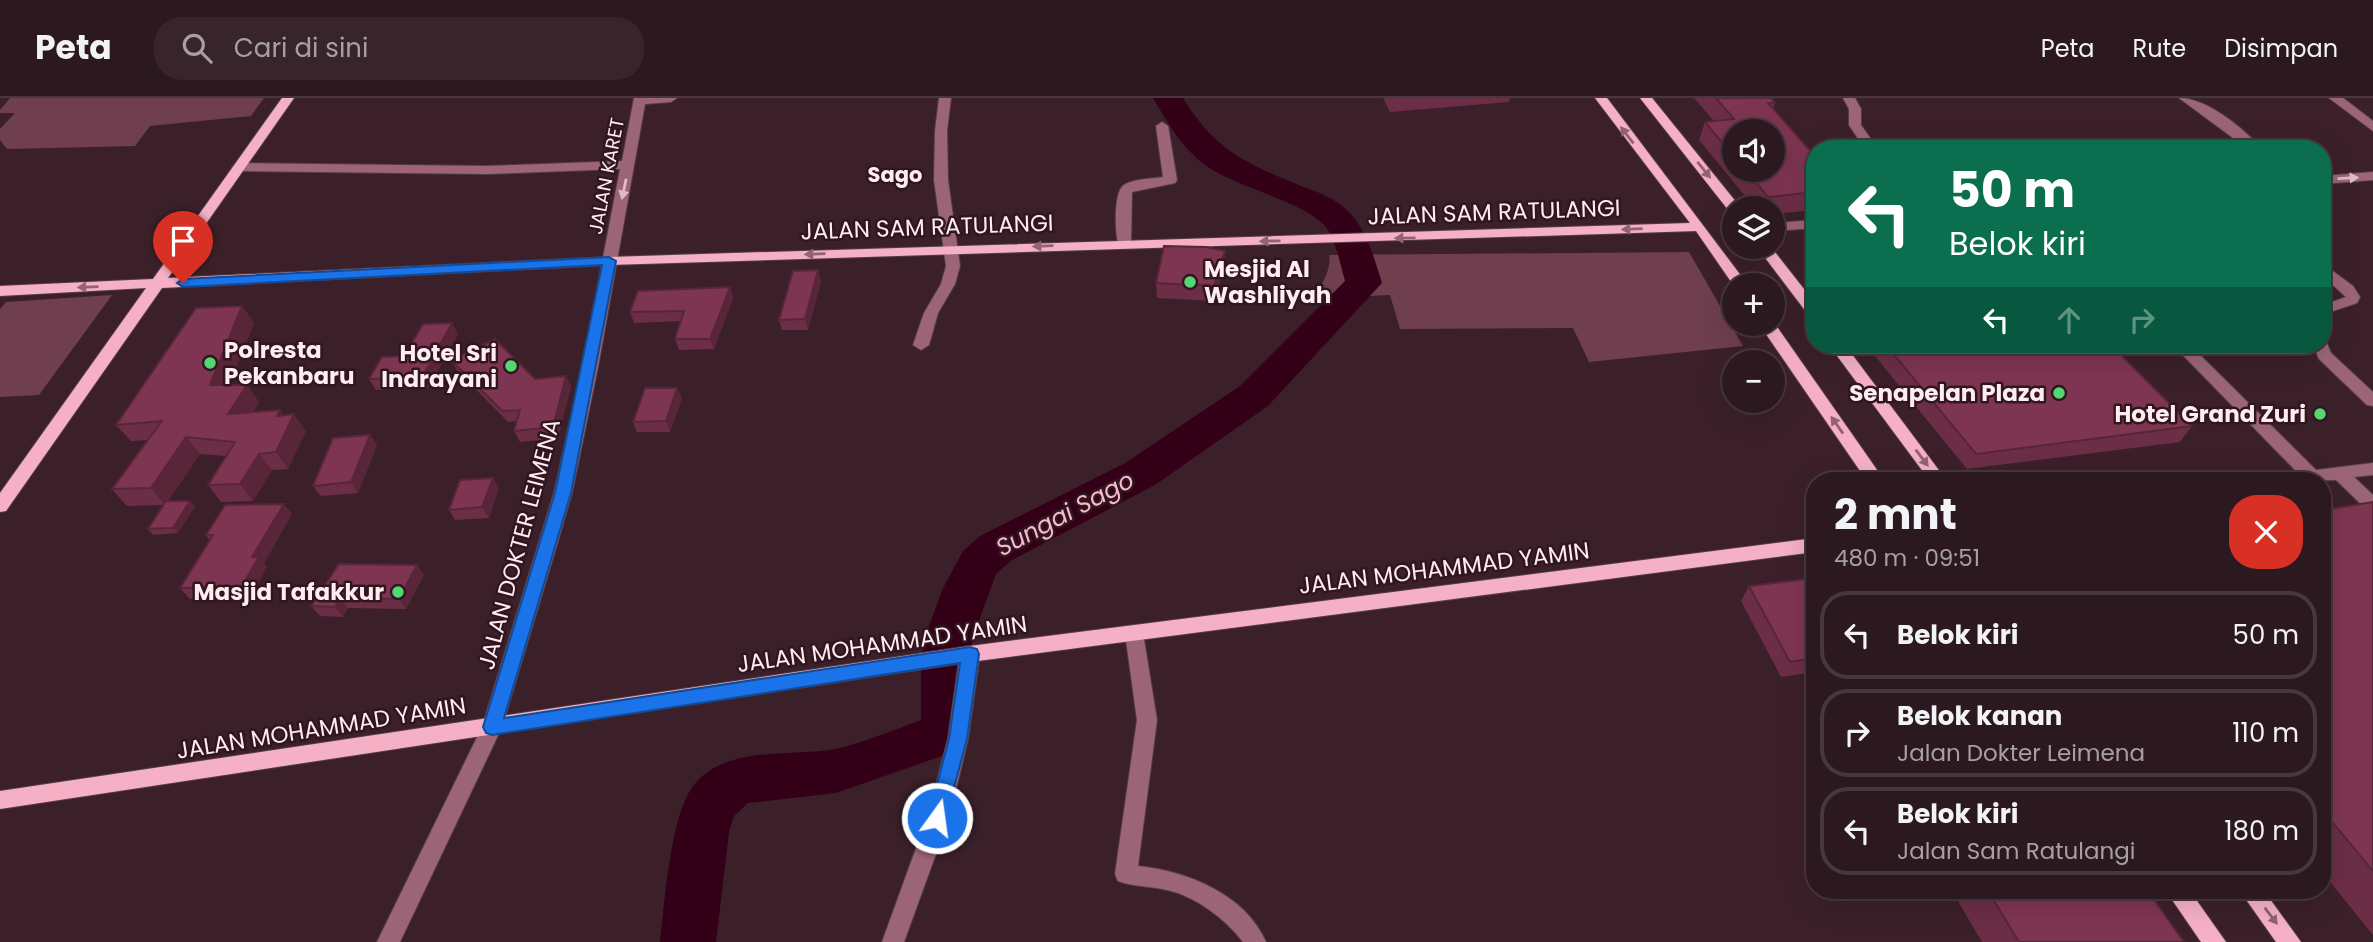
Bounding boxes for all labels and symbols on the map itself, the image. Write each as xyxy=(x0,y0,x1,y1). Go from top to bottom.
street label: JALAN KARET xyxy=(582,116,631,237)
one-way arrow xyxy=(1620,126,1635,144)
district label: Sago xyxy=(868,160,922,189)
one-way arrow xyxy=(1696,162,1711,179)
one-way arrow xyxy=(2337,172,2359,183)
one-way arrow xyxy=(619,178,630,200)
street label: JALAN SAM RATULANGI xyxy=(1367,192,1621,232)
street label: JALAN SAM RATULANGI xyxy=(800,207,1054,247)
pin xyxy=(153,211,213,283)
one-way arrow xyxy=(1621,224,1643,235)
one-way arrow xyxy=(1393,232,1415,244)
one-way arrow xyxy=(1259,235,1281,246)
one-way arrow xyxy=(1031,240,1053,251)
one-way arrow xyxy=(804,248,826,259)
place label: Mesjid Al Washliyah xyxy=(1204,253,1331,311)
marker: Mesjid Al Washliyah xyxy=(1182,274,1198,290)
one-way arrow xyxy=(77,281,99,292)
place label: Polresta Pekanbaru xyxy=(224,334,354,392)
place label: Hotel Sri Indrayani xyxy=(381,337,497,395)
marker: Polresta Pekanbaru xyxy=(202,355,218,371)
marker: Hotel Sri Indrayani xyxy=(503,358,519,374)
place label: Senapelan Plaza xyxy=(1849,377,2045,409)
marker: Senapelan Plaza xyxy=(2051,385,2067,401)
place label: Hotel Grand Zuri xyxy=(2115,398,2306,430)
marker: Hotel Grand Zuri xyxy=(2312,406,2328,422)
street label: JALAN DOKTER LEIMENA xyxy=(470,415,568,673)
one-way arrow xyxy=(1830,416,1844,434)
one-way arrow xyxy=(1915,449,1929,468)
water label: Sungai Sago xyxy=(990,463,1140,564)
street label: JALAN MOHAMMAD YAMIN xyxy=(1297,534,1591,602)
place label: Masjid Tafakkur xyxy=(194,576,384,608)
marker: Masjid Tafakkur xyxy=(390,584,406,600)
street label: JALAN MOHAMMAD YAMIN xyxy=(735,608,1029,680)
street label: JALAN MOHAMMAD YAMIN xyxy=(174,689,468,767)
position arrow xyxy=(900,781,974,855)
one-way arrow xyxy=(2264,907,2278,926)

